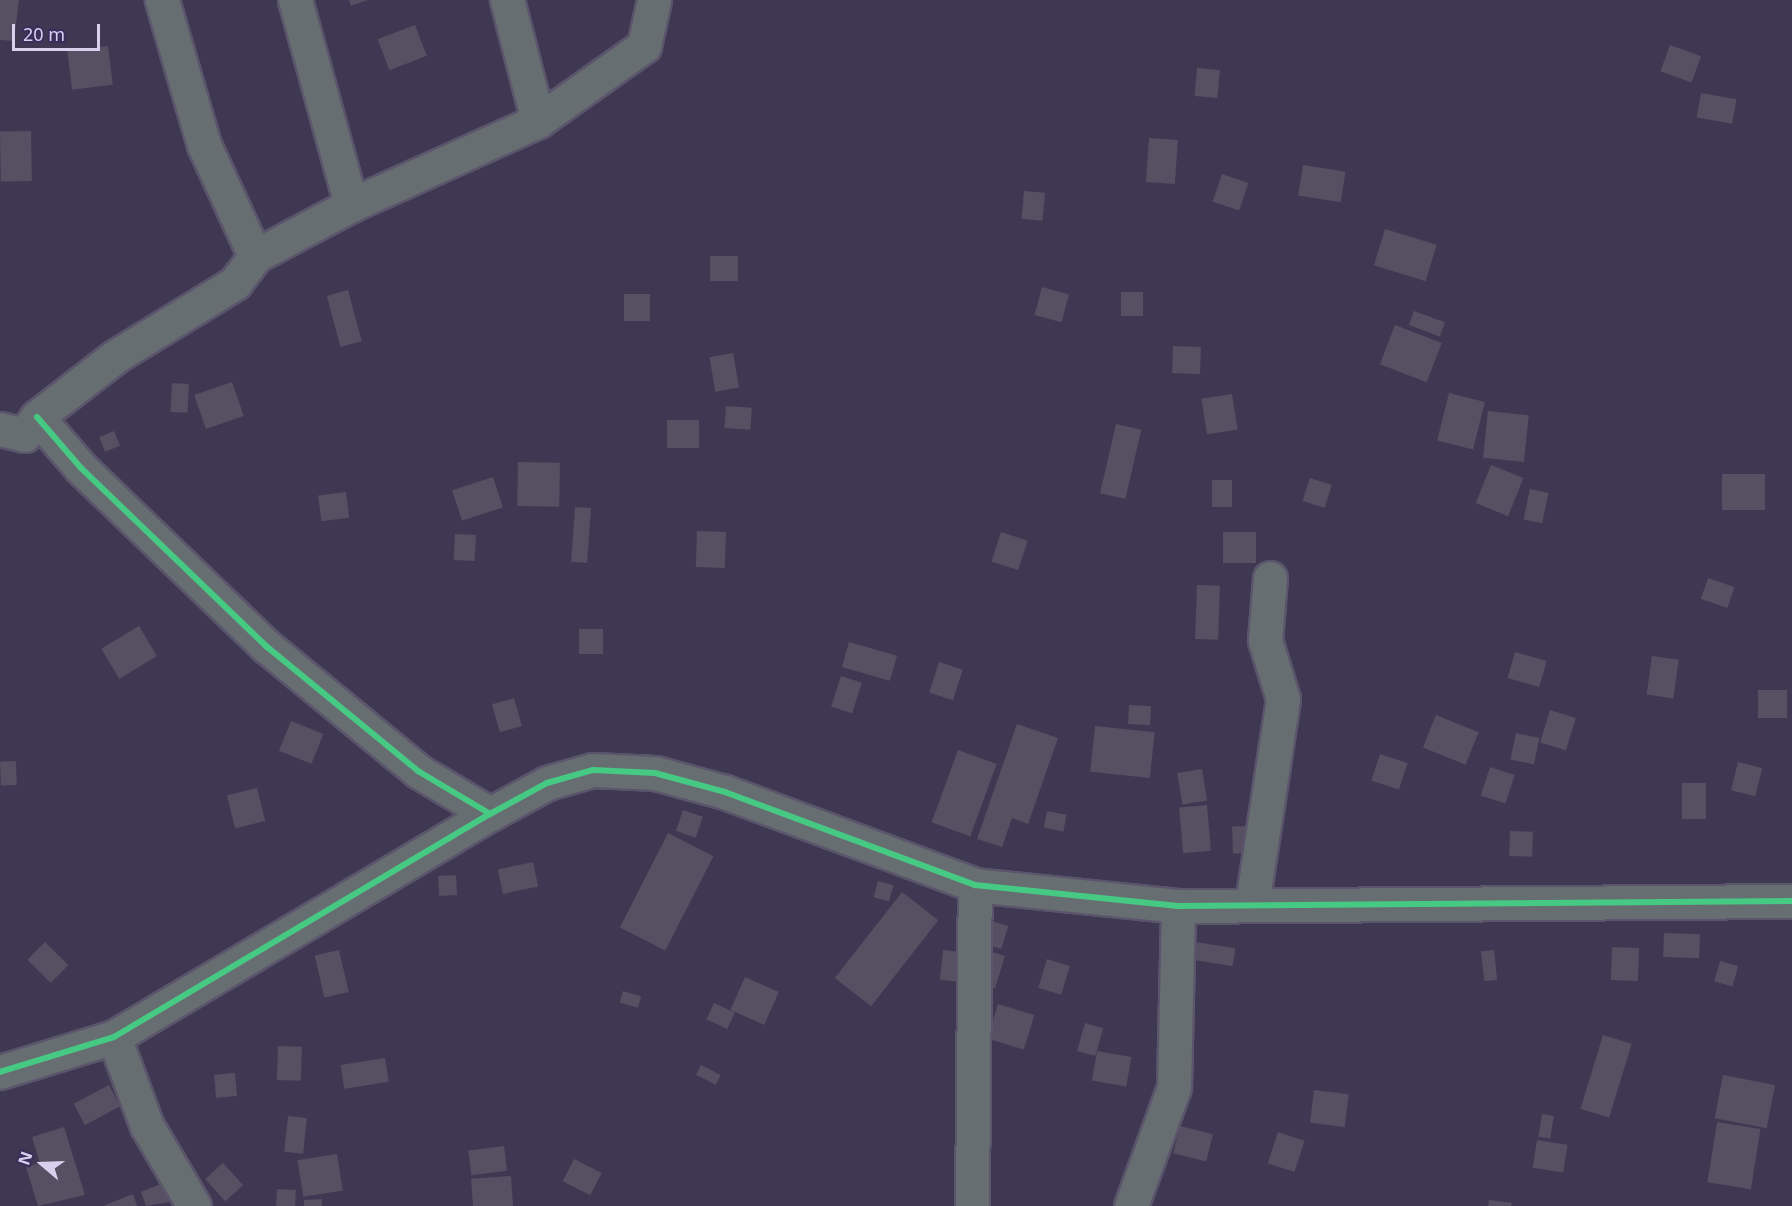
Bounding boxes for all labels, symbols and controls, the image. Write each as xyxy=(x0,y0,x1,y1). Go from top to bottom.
scale bar xyxy=(15,12,104,50)
text: 20 m xyxy=(23,22,65,46)
north arrow xyxy=(12,1134,72,1194)
text: N xyxy=(12,1148,37,1168)

